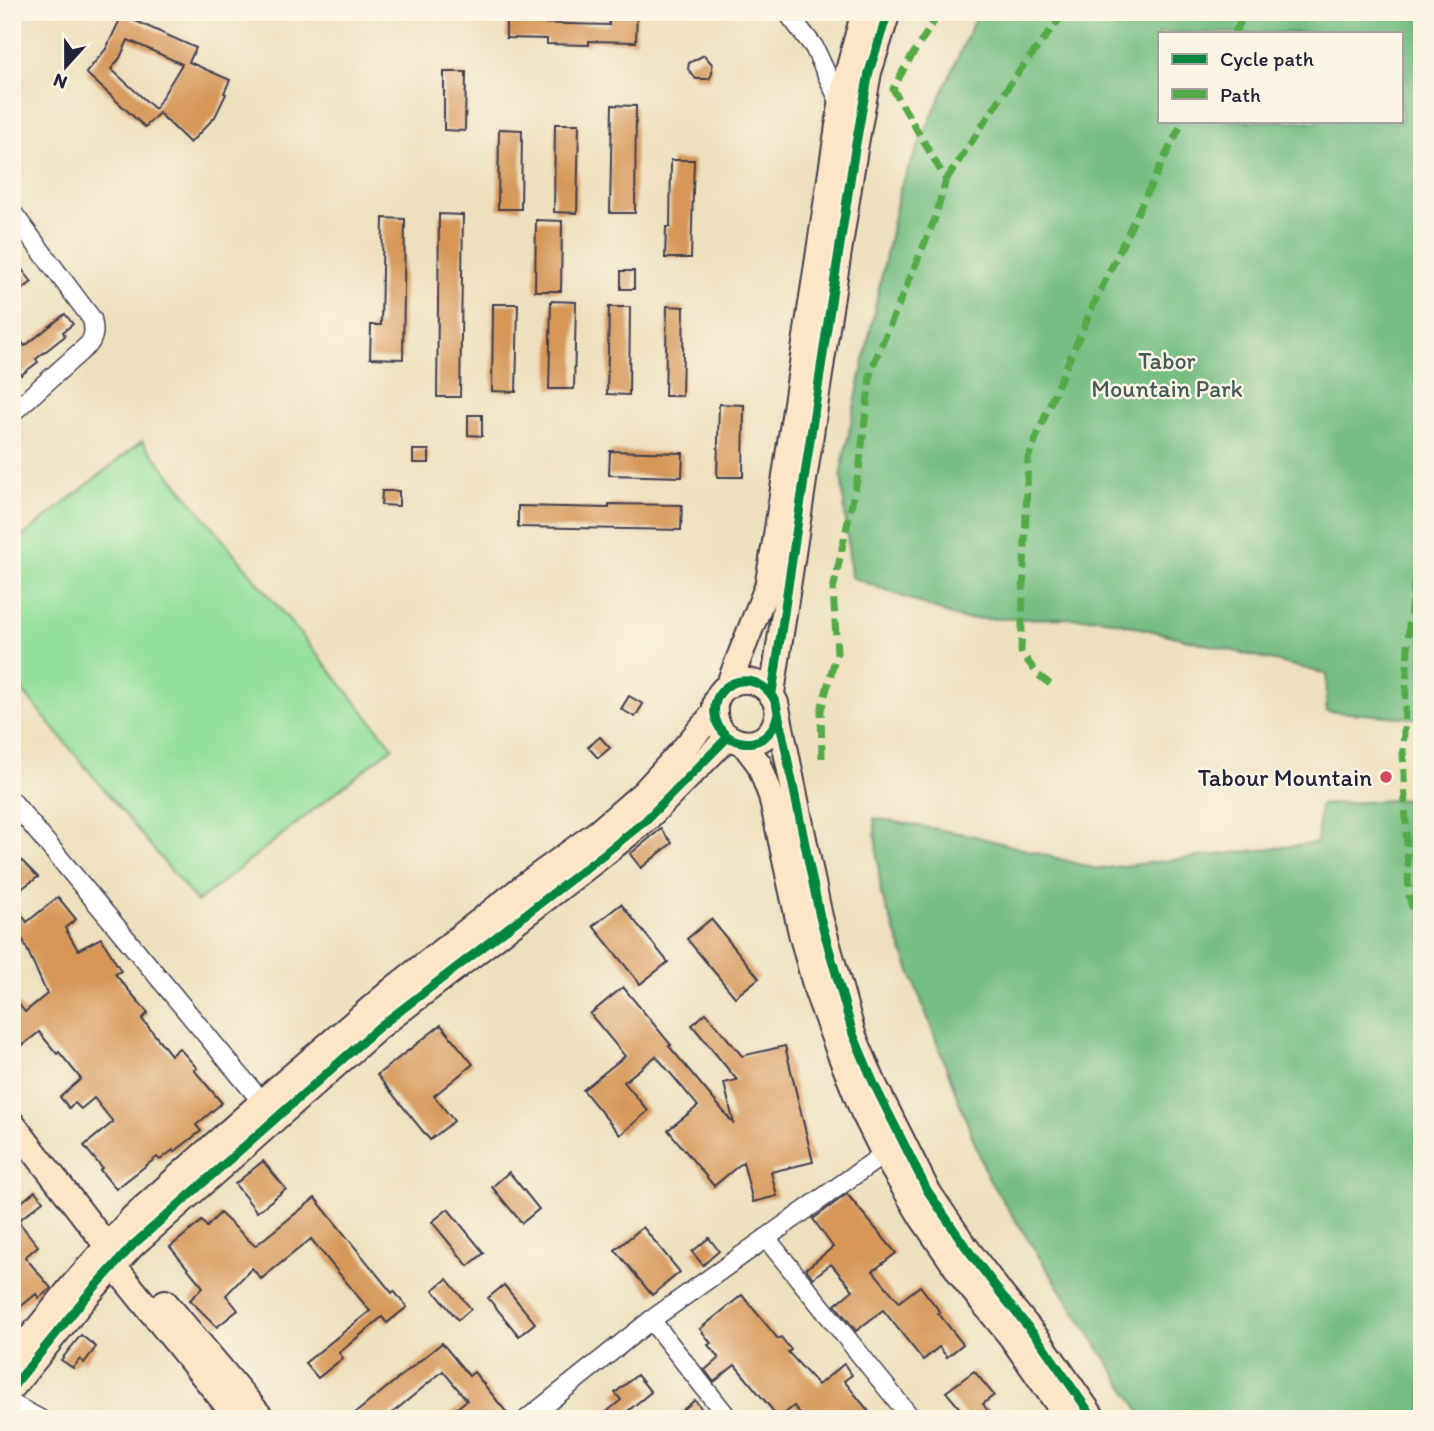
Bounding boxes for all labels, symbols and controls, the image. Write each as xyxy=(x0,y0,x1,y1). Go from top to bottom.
north arrow xyxy=(32,32,102,102)
legend xyxy=(1158,32,1402,122)
text: Cycle path xyxy=(1220,46,1314,71)
text: N xyxy=(50,68,70,94)
text: Path xyxy=(1220,82,1261,107)
park label: Tabor Mountain Park xyxy=(1091,346,1243,403)
place label: Tabour Mountain xyxy=(1198,763,1372,792)
marker: Tabour Mountain xyxy=(1378,769,1394,785)

